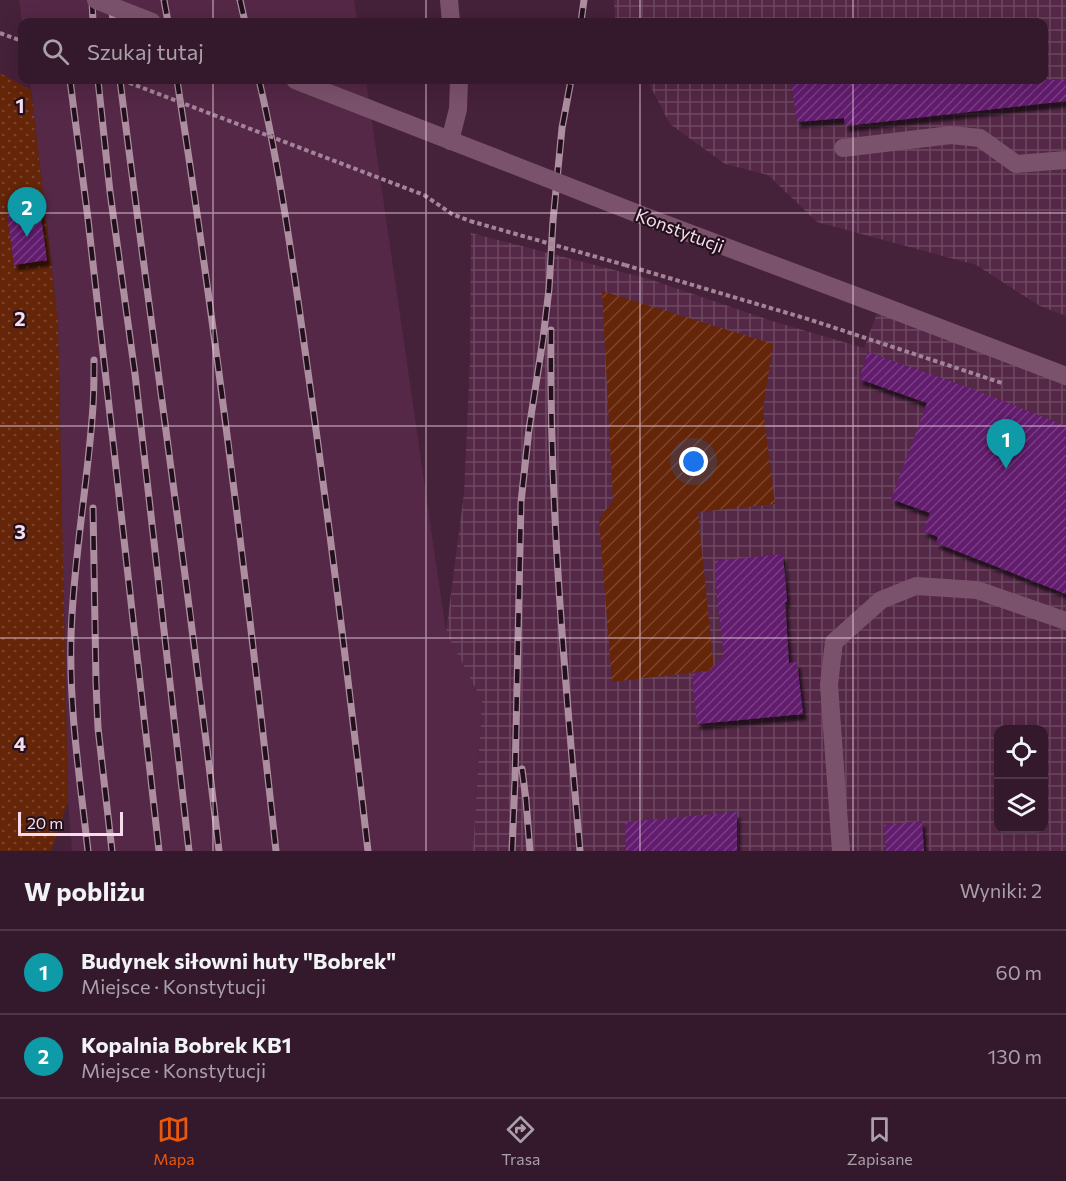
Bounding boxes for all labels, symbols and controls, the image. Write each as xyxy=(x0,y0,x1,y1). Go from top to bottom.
search box xyxy=(18,18,1048,84)
icon: search xyxy=(39,35,72,68)
text: Szukaj tutaj xyxy=(87,38,204,65)
text: 1 xyxy=(15,93,25,117)
pin: 2 xyxy=(8,188,46,237)
street label: Konstytucji xyxy=(633,203,727,257)
text: 2 xyxy=(14,306,26,330)
pin: 1 xyxy=(986,420,1026,469)
your location xyxy=(679,447,708,476)
text: 3 xyxy=(14,519,26,543)
map controls xyxy=(994,725,1048,833)
button: locate xyxy=(994,725,1048,779)
text: 4 xyxy=(14,731,26,755)
button: layers xyxy=(994,779,1048,833)
scale bar xyxy=(18,809,123,836)
text: 20 m xyxy=(27,813,63,832)
text: W pobliżu xyxy=(24,875,145,906)
text: Wyniki: 2 xyxy=(960,878,1042,902)
text: Budynek siłowni huty "Bobrek" xyxy=(81,947,396,974)
text: 1 xyxy=(39,960,48,984)
text: 60 m xyxy=(996,960,1042,984)
text: Miejsce · Konstytucji xyxy=(81,974,266,998)
text: Kopalnia Bobrek KB1 xyxy=(81,1031,292,1058)
text: 2 xyxy=(38,1044,49,1068)
text: 130 m xyxy=(988,1044,1042,1068)
text: Miejsce · Konstytucji xyxy=(81,1058,266,1082)
tab: Mapa xyxy=(153,1113,195,1168)
tab: Trasa xyxy=(501,1113,540,1168)
tab: Zapisane xyxy=(847,1113,913,1168)

